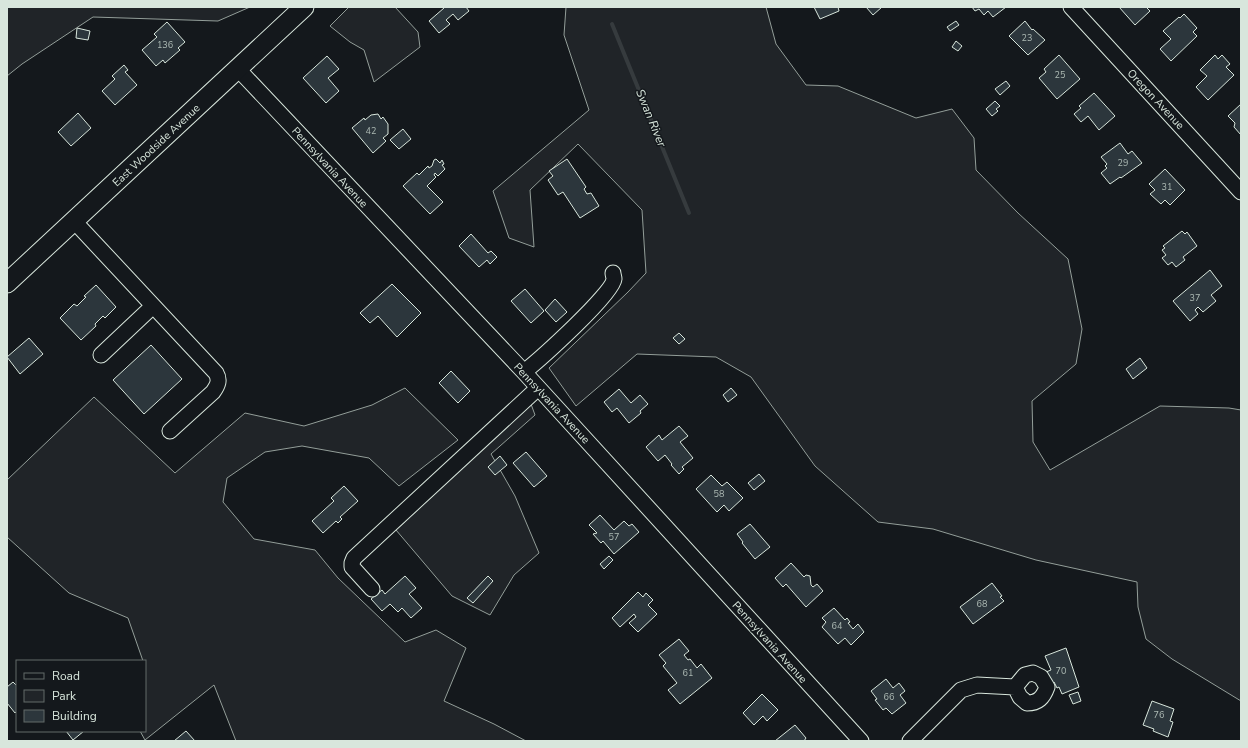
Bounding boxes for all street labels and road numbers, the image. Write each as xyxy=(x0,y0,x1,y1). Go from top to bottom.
street label: Oregon Avenue xyxy=(1124,66,1188,133)
street label: East Woodside Avenue xyxy=(109,101,203,190)
street label: Pennsylvania Avenue xyxy=(288,124,371,211)
street label: Pennsylvania Avenue xyxy=(510,360,593,447)
street label: Pennsylvania Avenue xyxy=(729,598,811,687)

